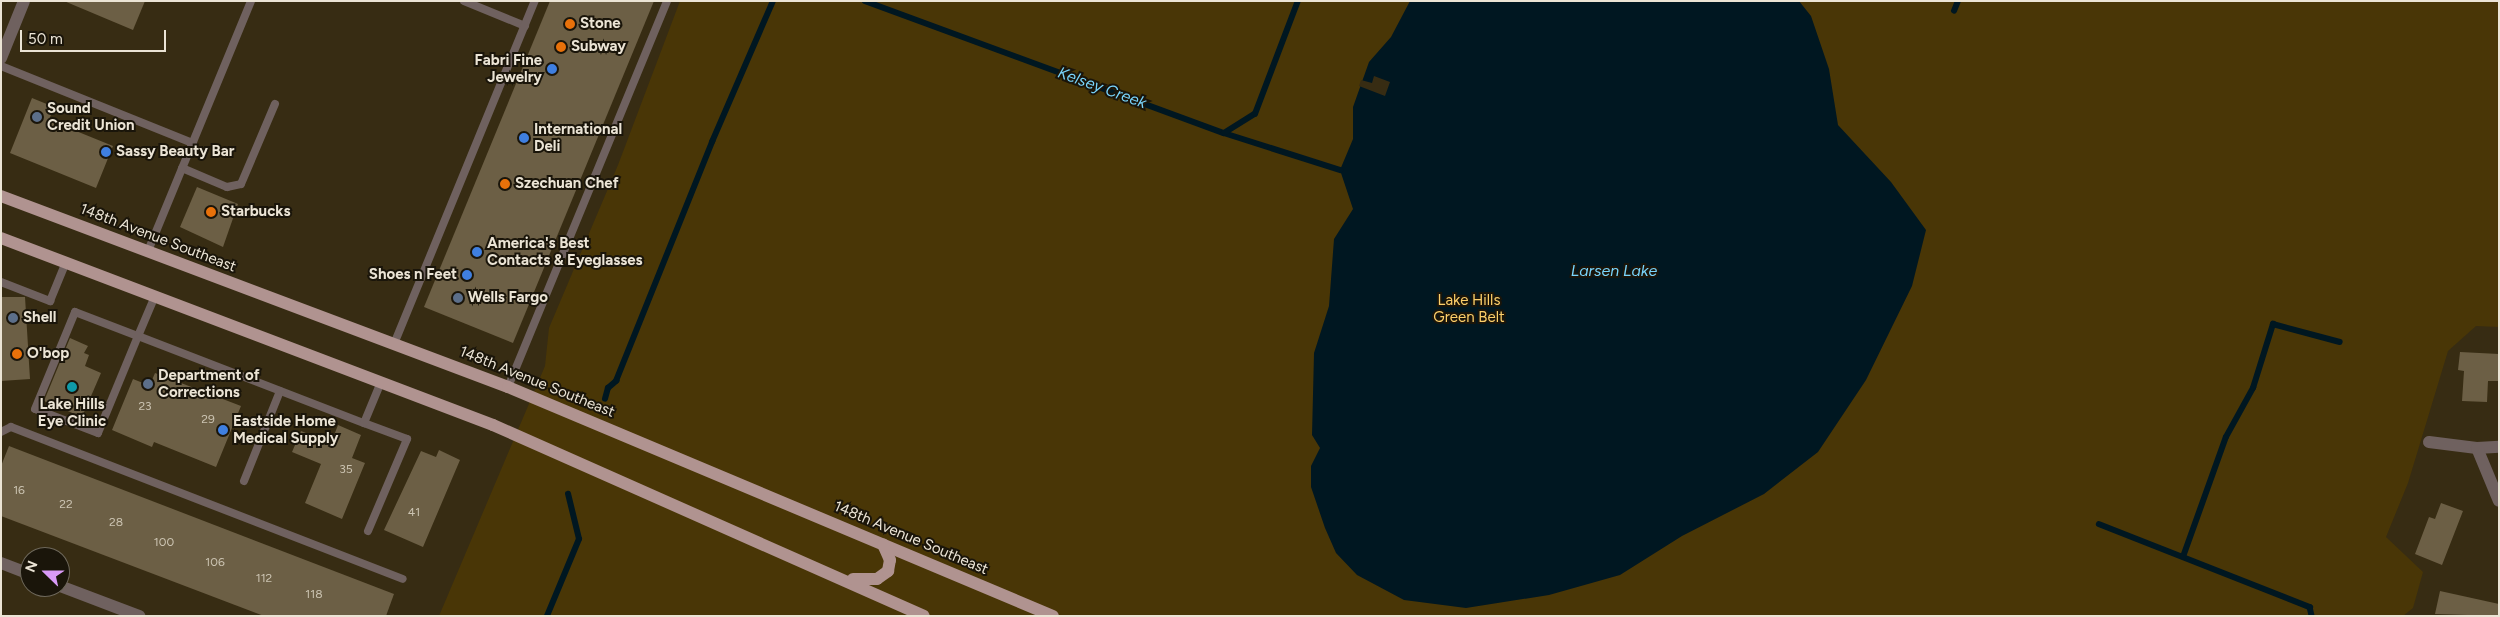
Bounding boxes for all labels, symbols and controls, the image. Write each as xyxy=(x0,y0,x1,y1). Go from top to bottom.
place label: Stone xyxy=(580,15,621,33)
marker: Stone xyxy=(564,18,576,30)
scale bar xyxy=(22,20,169,52)
text: 50 m xyxy=(28,30,63,48)
place label: Subway xyxy=(571,38,626,56)
marker: Subway xyxy=(555,41,567,53)
place label: Fabri Fine Jewelry xyxy=(475,51,542,86)
marker: Fabri Fine Jewelry xyxy=(546,63,558,75)
water label: Kelsey Creek xyxy=(1055,63,1149,113)
place label: Sound Credit Union xyxy=(47,99,135,134)
marker: Sound Credit Union xyxy=(31,111,43,123)
place label: International Deli xyxy=(534,120,622,155)
marker: International Deli xyxy=(518,132,530,144)
place label: Sassy Beauty Bar xyxy=(116,143,234,161)
marker: Sassy Beauty Bar xyxy=(100,146,112,158)
place label: Szechuan Chef xyxy=(515,175,619,193)
marker: Szechuan Chef xyxy=(499,178,511,190)
street label: 148th Avenue Southeast xyxy=(77,200,239,276)
place label: Starbucks xyxy=(221,203,290,221)
marker: Starbucks xyxy=(205,206,217,218)
place label: America's Best Contacts & Eyeglasses xyxy=(487,234,643,269)
marker: America's Best Contacts & Eyeglasses xyxy=(471,246,483,258)
water label: Larsen Lake xyxy=(1571,261,1657,281)
place label: Shoes n Feet xyxy=(369,266,457,284)
marker: Shoes n Feet xyxy=(461,269,473,281)
place label: Wells Fargo xyxy=(468,289,548,307)
park label: Lake Hills Green Belt xyxy=(1433,291,1505,326)
marker: Wells Fargo xyxy=(452,292,464,304)
place label: Shell xyxy=(23,309,56,327)
marker: Shell xyxy=(7,312,19,324)
street label: 148th Avenue Southeast xyxy=(457,343,617,421)
place label: O'bop xyxy=(27,345,69,363)
marker: O'bop xyxy=(11,348,23,360)
place label: Department of Corrections xyxy=(158,366,260,401)
marker: Department of Corrections xyxy=(142,378,154,390)
marker: Lake Hills Eye Clinic xyxy=(66,381,78,393)
place label: Lake Hills Eye Clinic xyxy=(38,395,106,430)
house number: 23 xyxy=(138,400,152,414)
place label: Eastside Home Medical Supply xyxy=(233,412,338,447)
house number: 29 xyxy=(201,413,215,427)
marker: Eastside Home Medical Supply xyxy=(217,424,229,436)
house number: 35 xyxy=(339,463,353,477)
house number: 16 xyxy=(13,484,25,498)
street label: 148th Avenue Southeast xyxy=(831,497,991,579)
house number: 22 xyxy=(59,498,73,512)
house number: 41 xyxy=(408,506,420,520)
house number: 28 xyxy=(109,516,123,530)
house number: 100 xyxy=(154,536,174,550)
north arrow xyxy=(20,547,70,597)
house number: 106 xyxy=(205,556,225,570)
text: N xyxy=(22,558,41,575)
house number: 112 xyxy=(256,572,272,586)
house number: 118 xyxy=(305,588,323,602)

